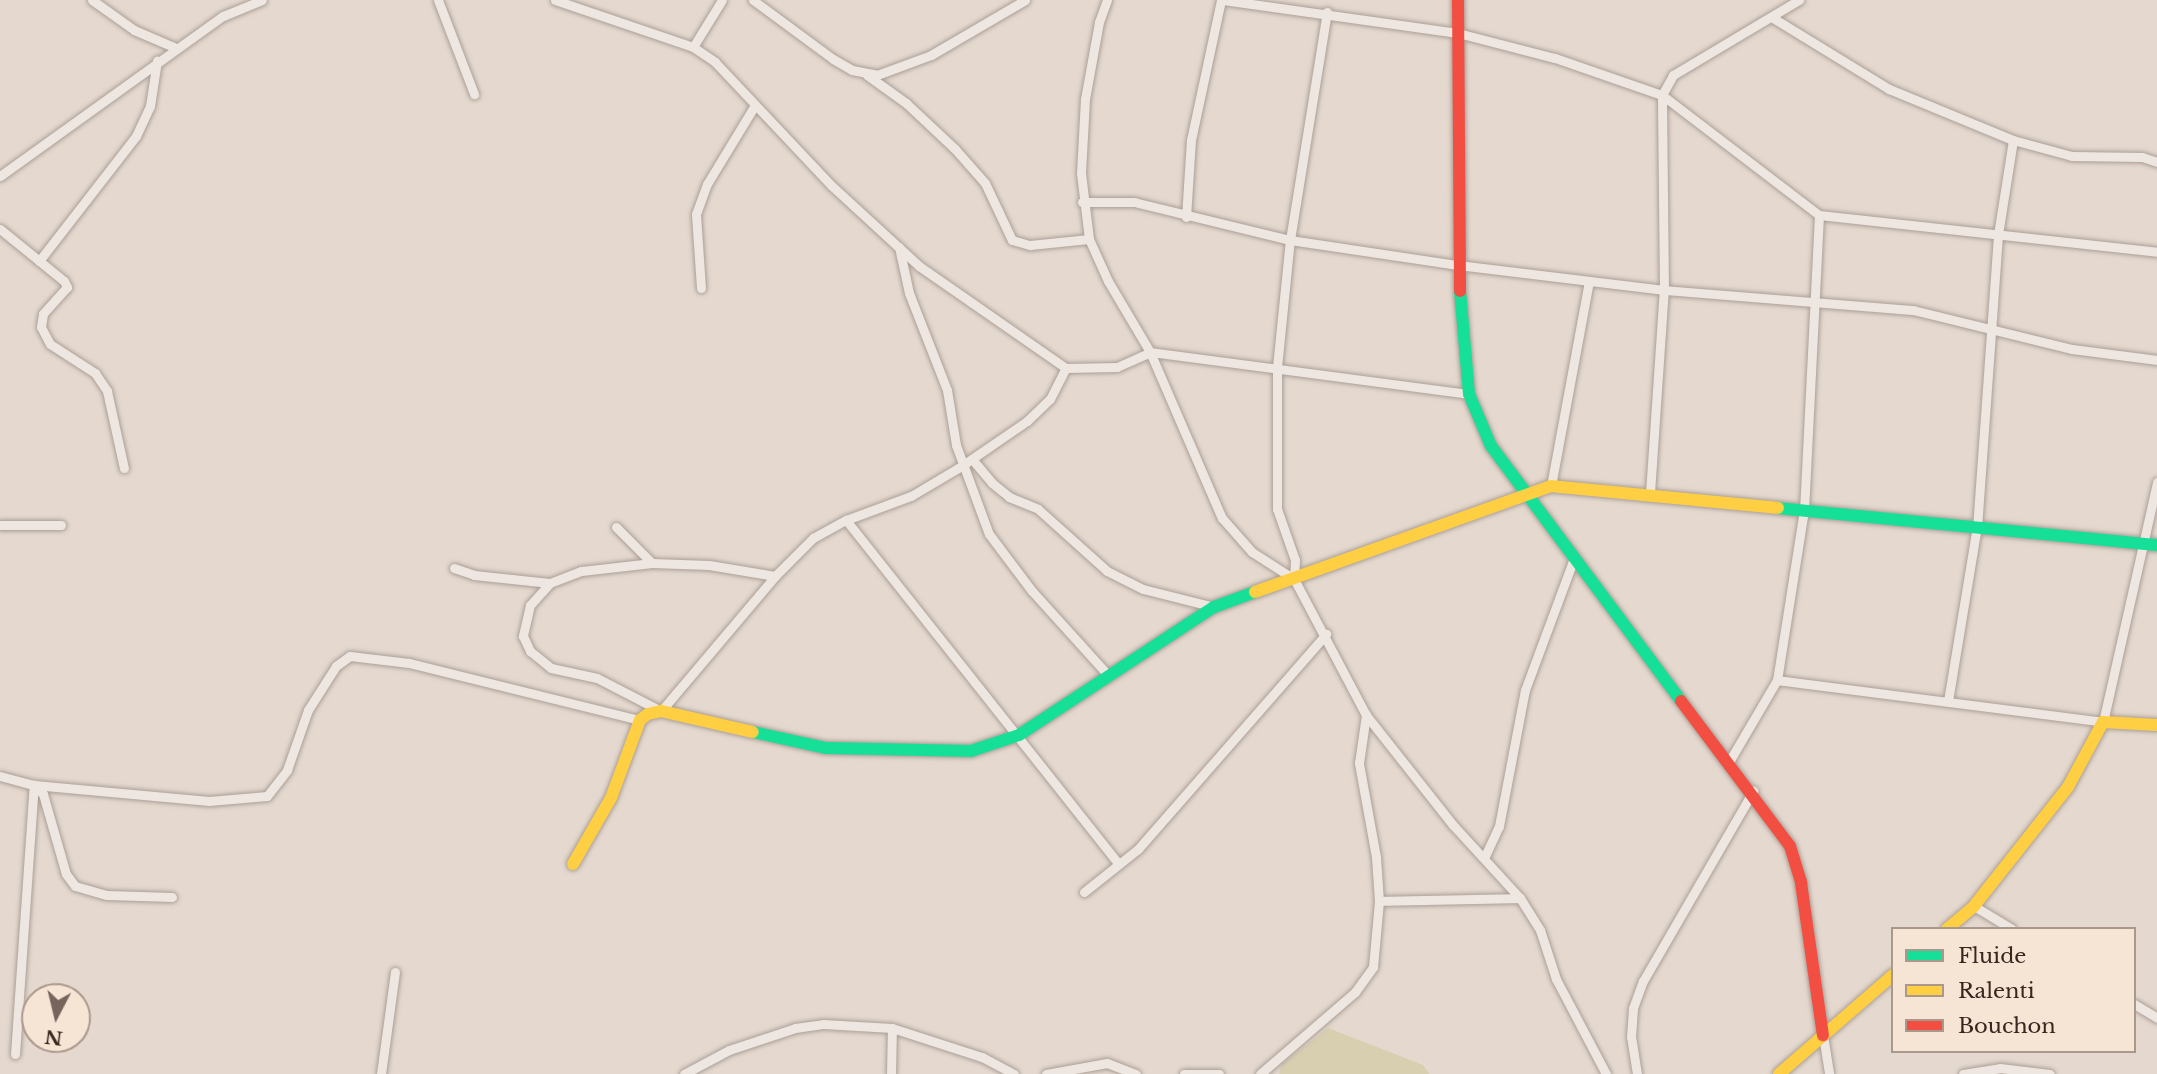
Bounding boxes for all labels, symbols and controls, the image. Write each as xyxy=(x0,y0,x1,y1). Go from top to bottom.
legend xyxy=(1891,927,2136,1053)
text: Fluide xyxy=(1958,943,2026,969)
text: Ralenti xyxy=(1958,978,2035,1004)
north arrow xyxy=(21,983,91,1053)
text: Bouchon xyxy=(1958,1013,2056,1039)
text: N xyxy=(43,1025,64,1050)

